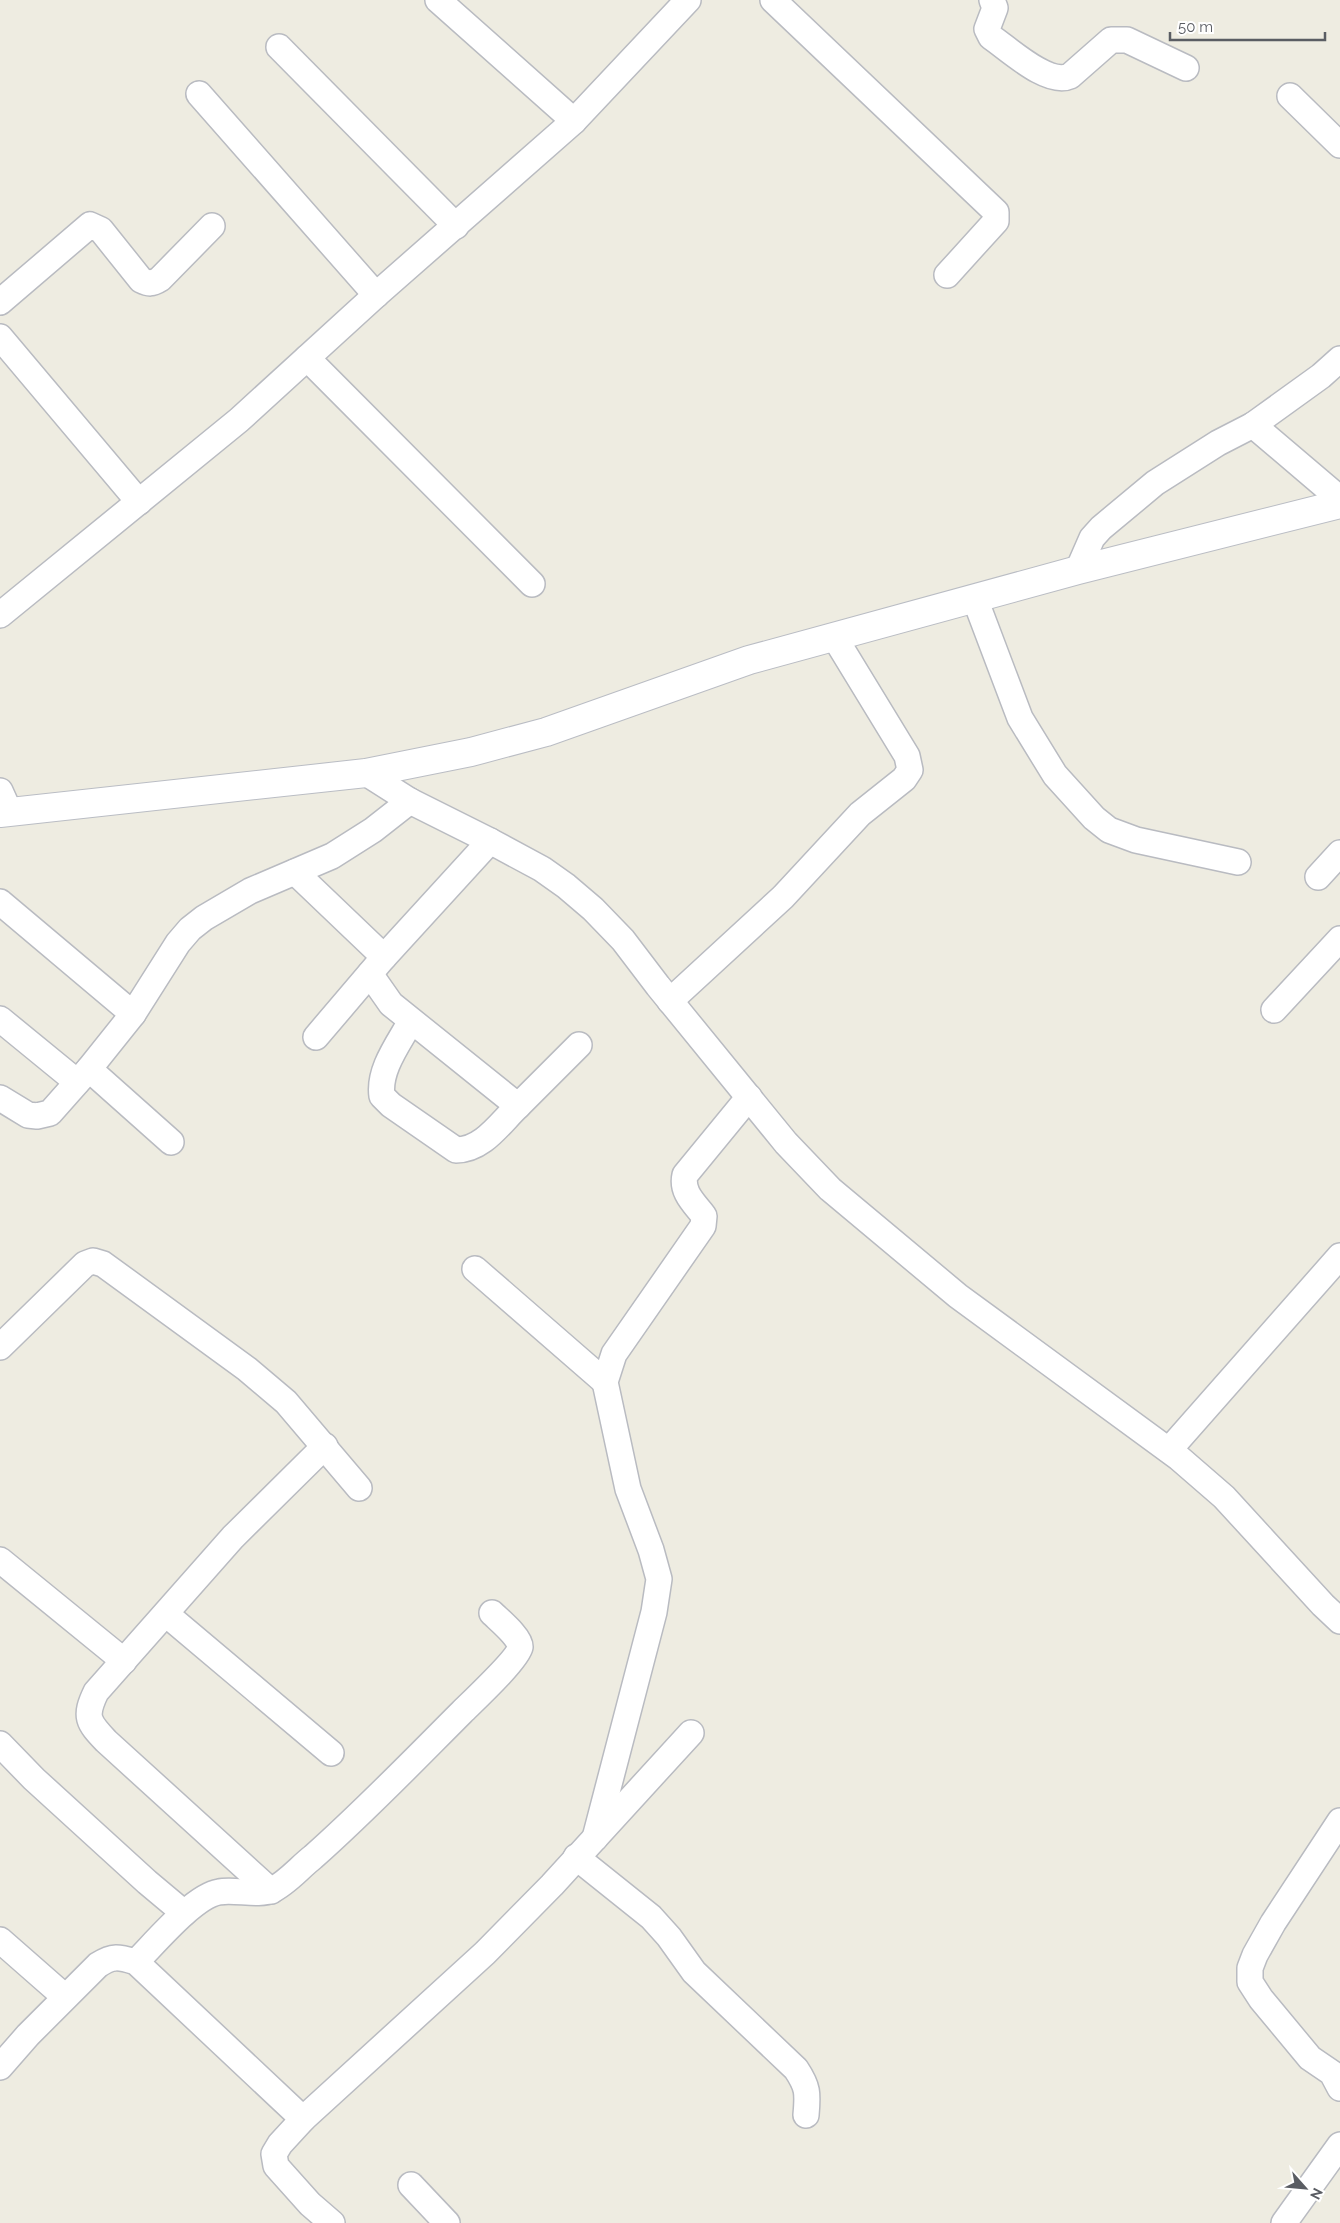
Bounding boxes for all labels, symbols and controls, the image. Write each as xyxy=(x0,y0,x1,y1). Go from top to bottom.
scale bar xyxy=(1170,10,1325,42)
text: 50 m xyxy=(1178,18,1213,36)
north arrow xyxy=(1280,2163,1330,2213)
text: N xyxy=(1307,2186,1326,2202)

